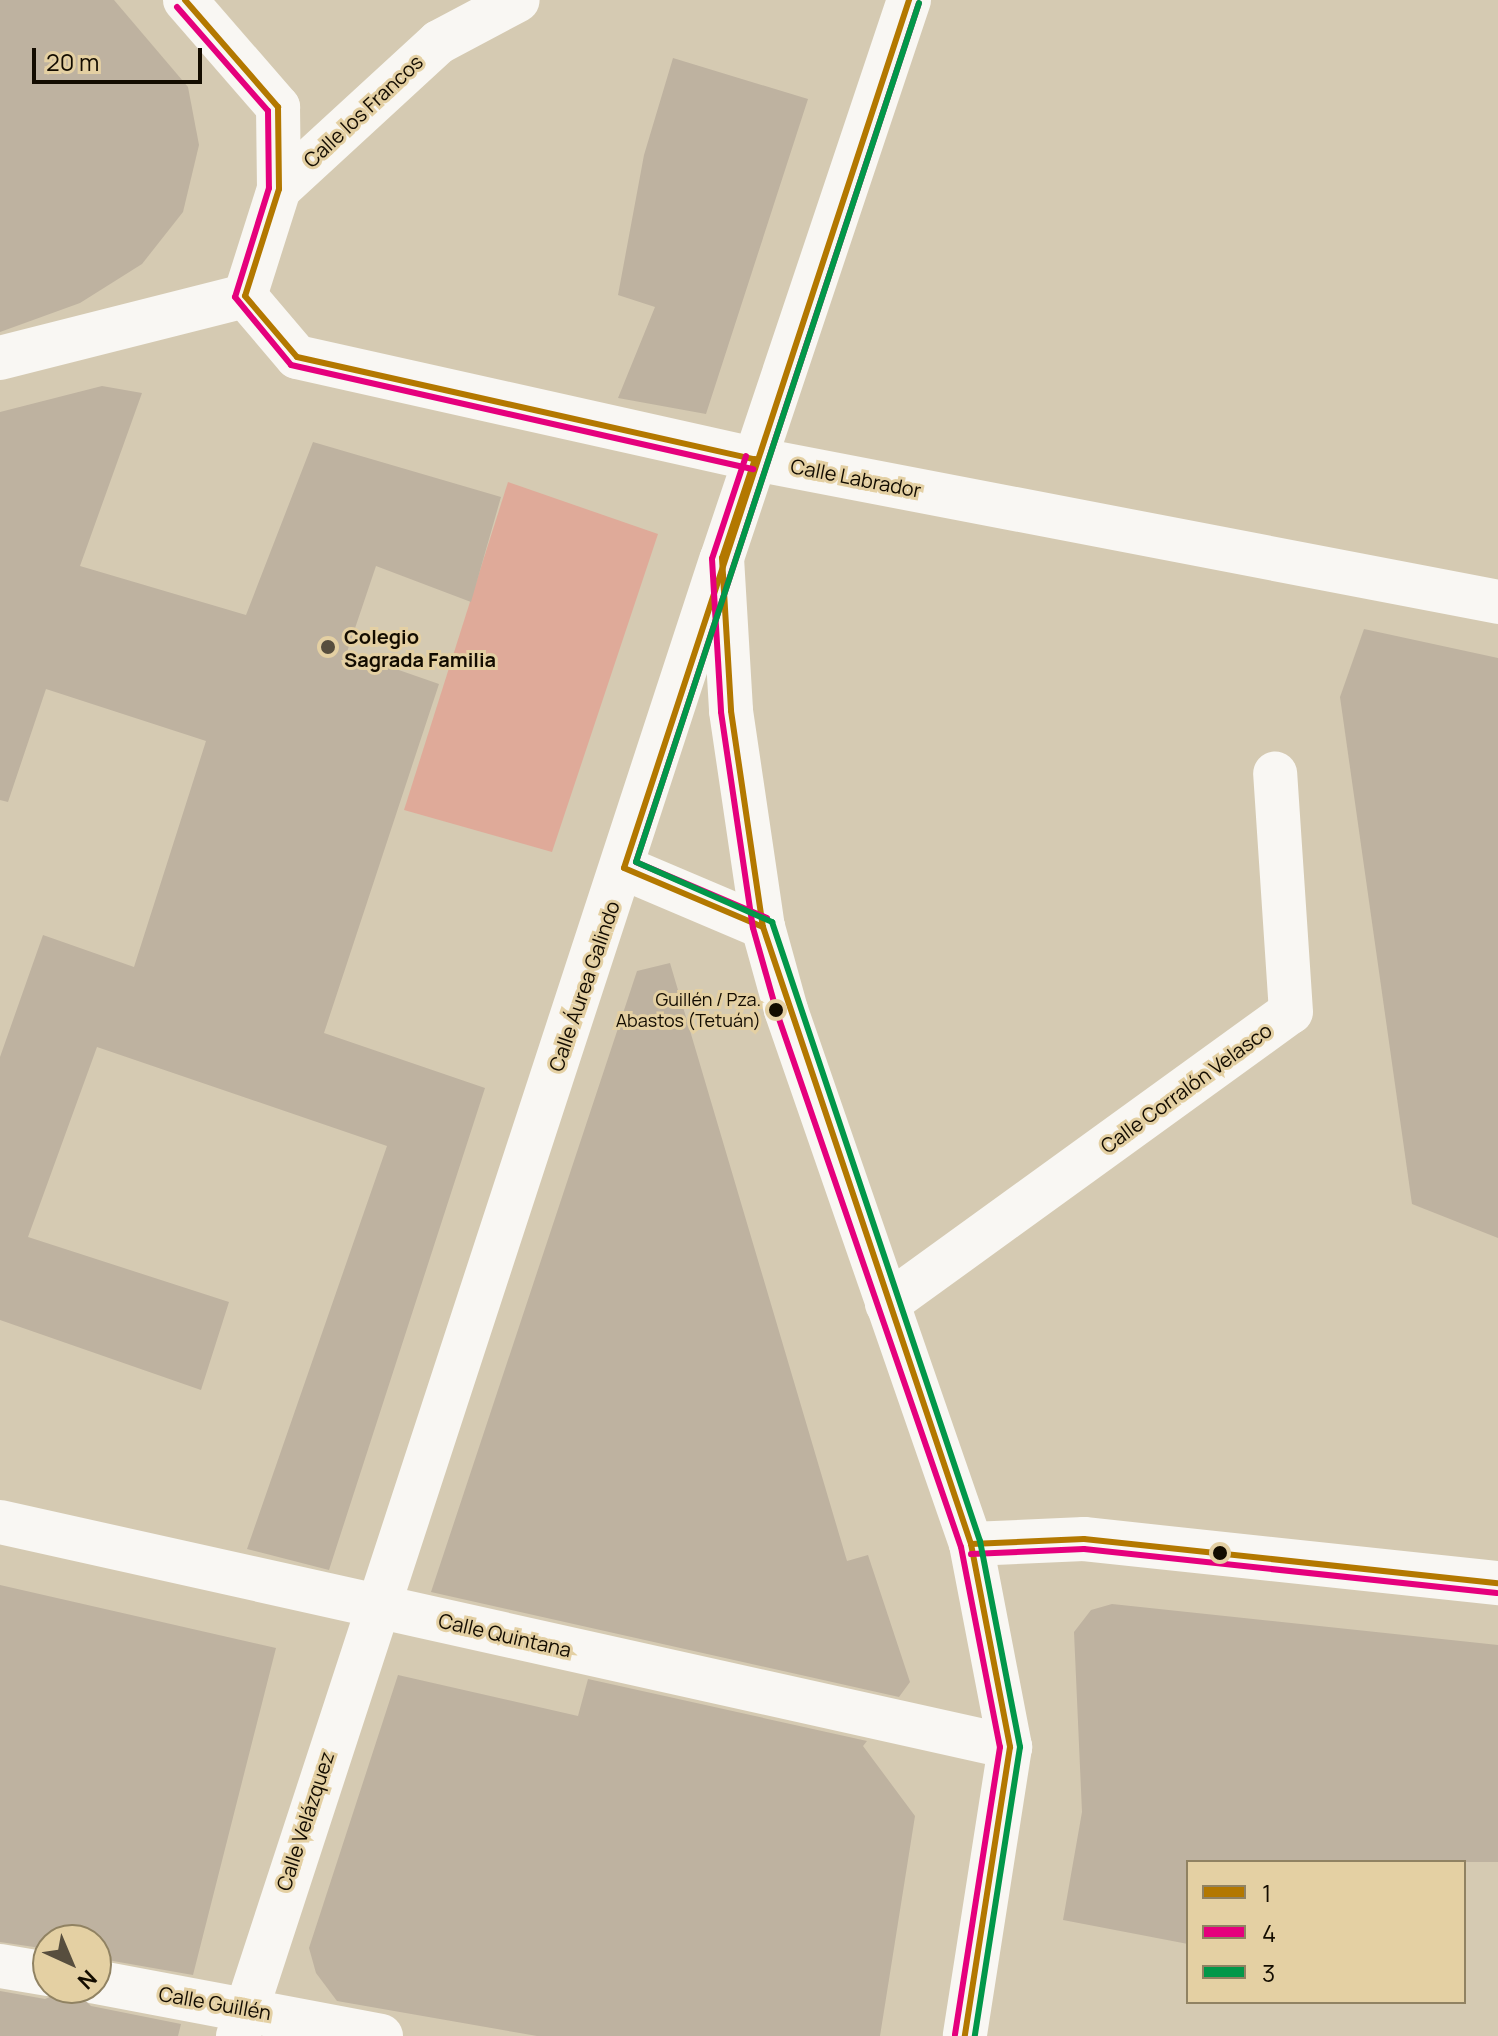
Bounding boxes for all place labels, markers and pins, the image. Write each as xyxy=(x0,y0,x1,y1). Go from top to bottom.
place label: Colegio Sagrada Familia xyxy=(344,624,496,671)
marker: Colegio Sagrada Familia xyxy=(319,638,337,656)
place label: Guillén / Pza. Abastos (Tetuán) xyxy=(616,989,761,1032)
marker: Guillén / Pza. Abastos (Tetuán) xyxy=(768,1002,784,1018)
unlabelled marker xyxy=(1212,1545,1228,1561)

